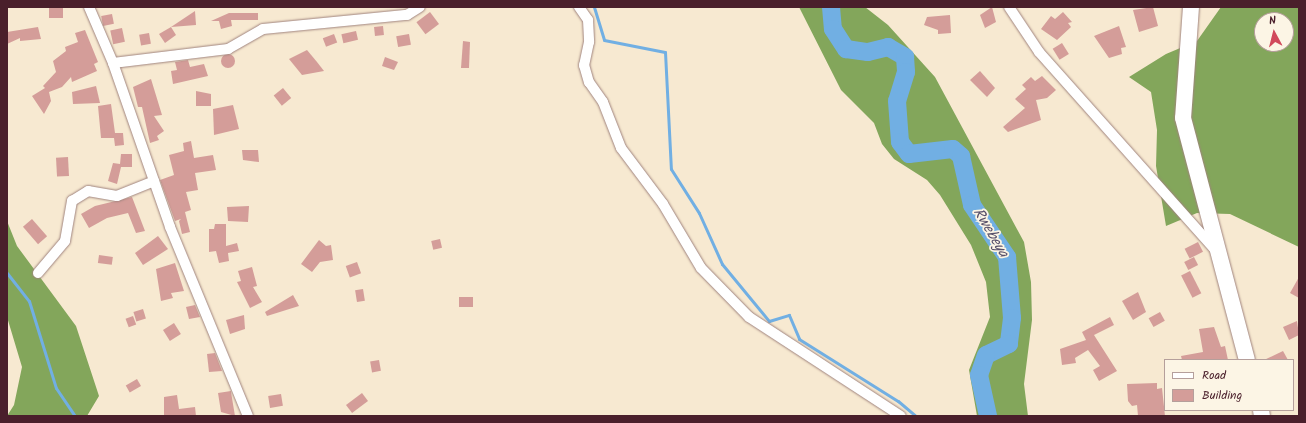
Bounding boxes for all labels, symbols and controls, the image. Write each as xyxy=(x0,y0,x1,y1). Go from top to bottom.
north arrow xyxy=(1254,12,1294,52)
text: N xyxy=(1268,12,1277,30)
water label: Rwebeya xyxy=(968,205,1012,261)
legend xyxy=(1164,359,1294,411)
text: Road xyxy=(1202,366,1226,385)
text: Building xyxy=(1202,386,1242,405)

